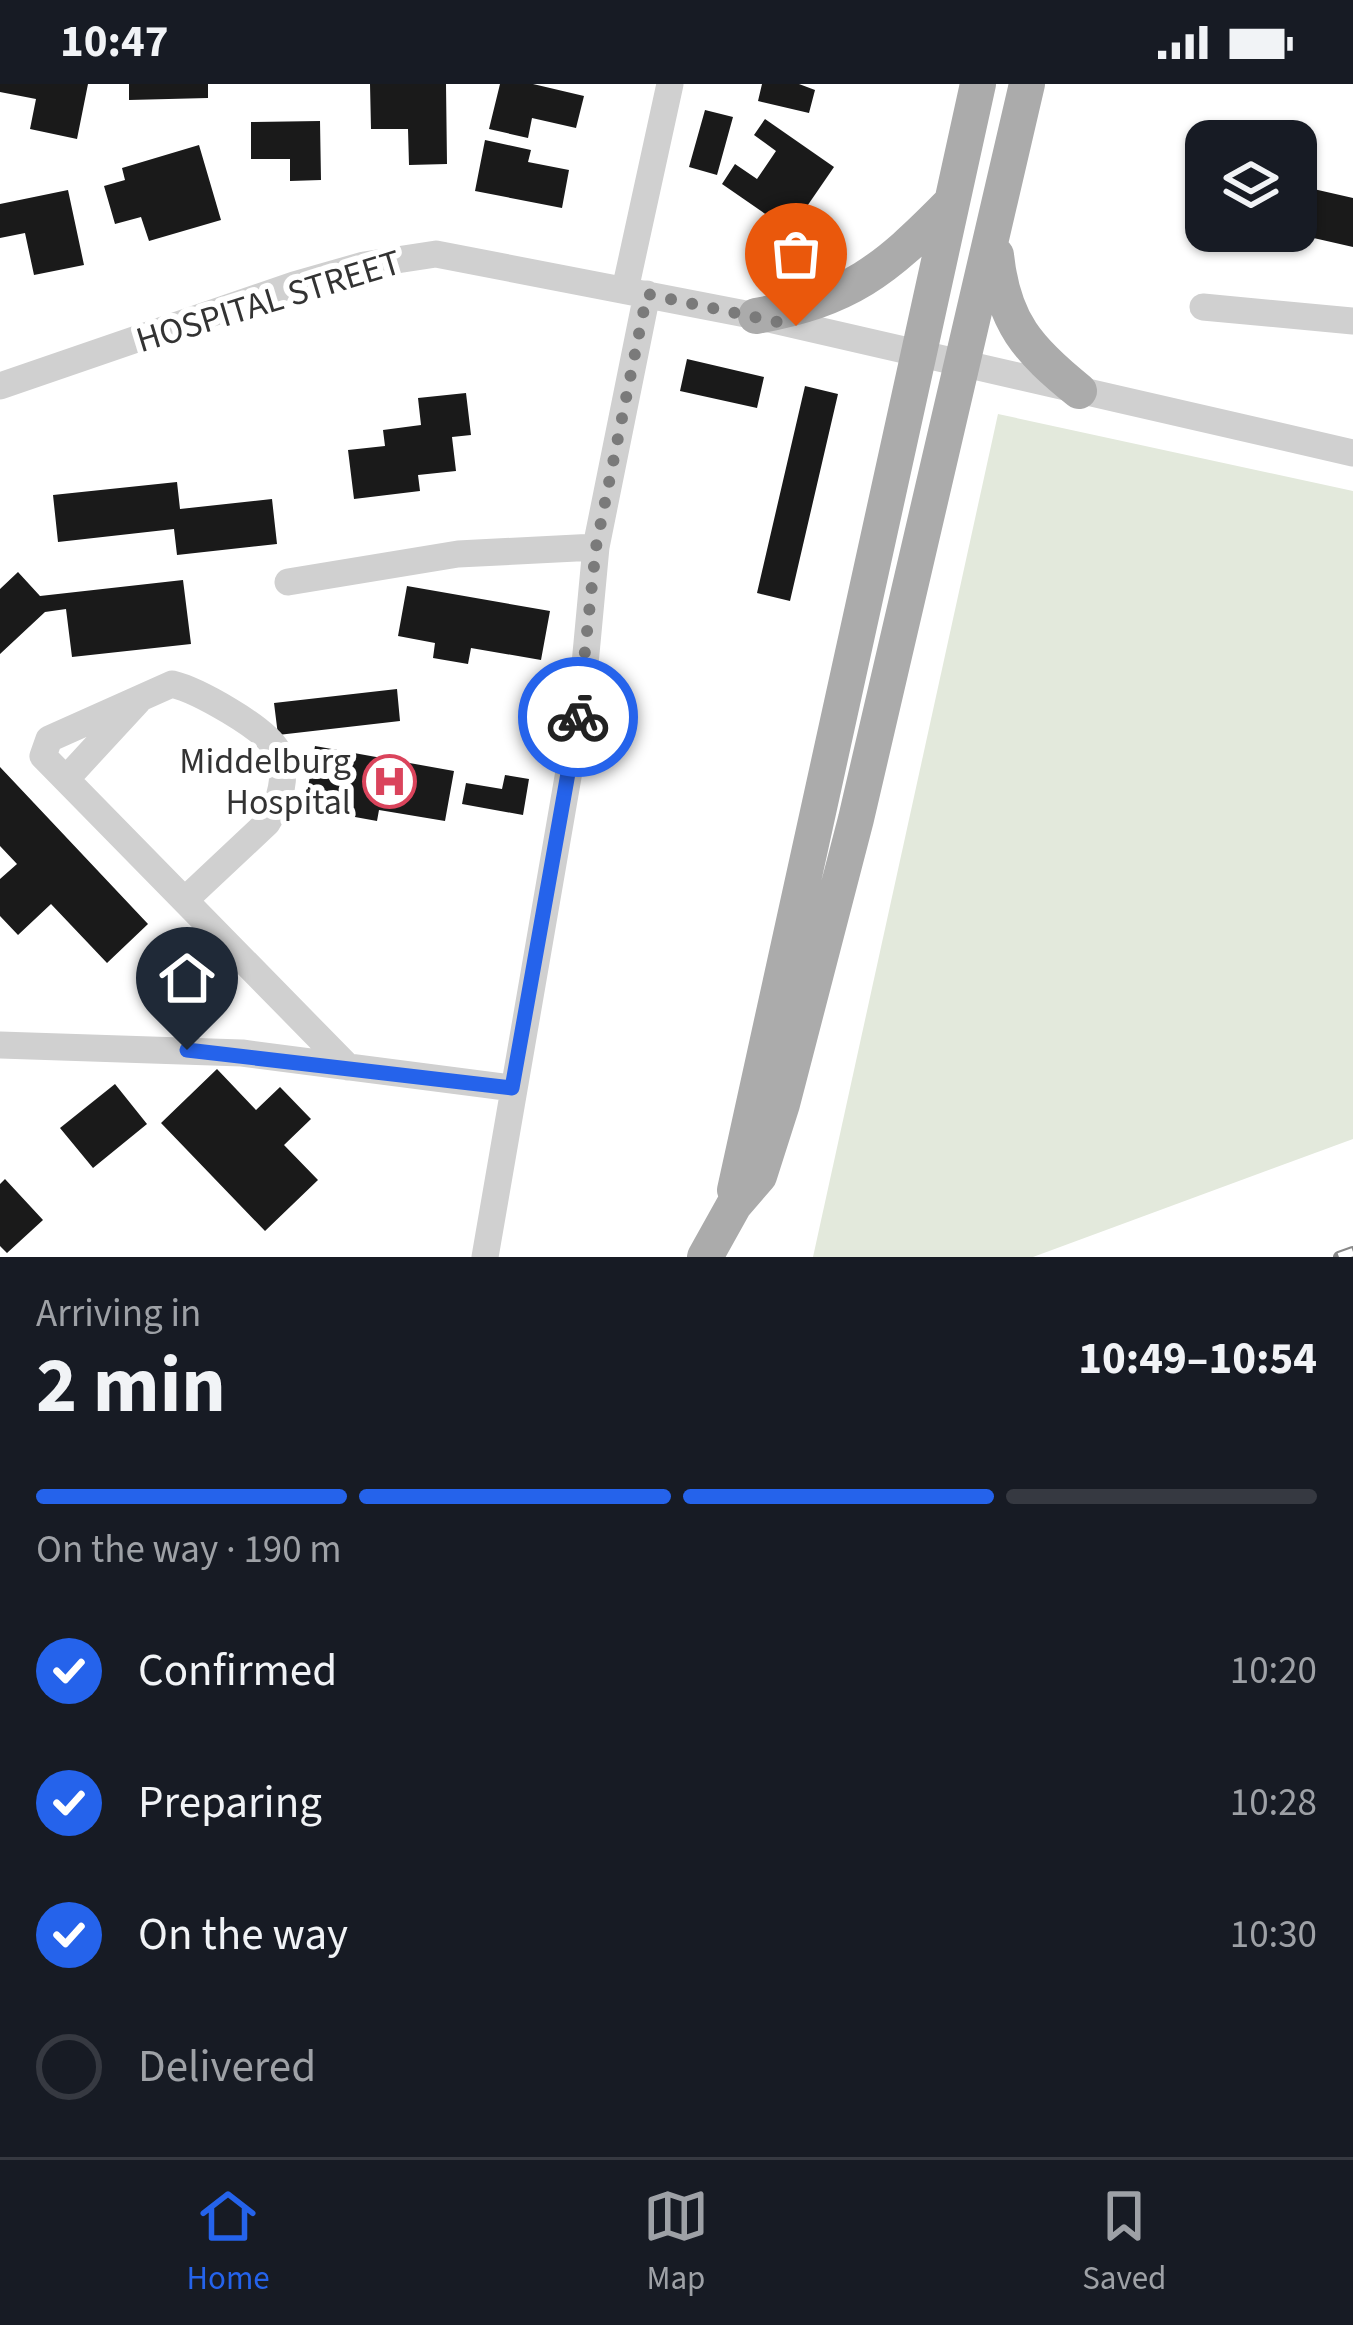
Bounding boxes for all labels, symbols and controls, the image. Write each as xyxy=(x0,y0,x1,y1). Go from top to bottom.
text: 10:47 xyxy=(60,10,169,74)
map controls xyxy=(1185,120,1317,252)
button: layers xyxy=(1185,120,1317,252)
pin xyxy=(745,203,847,326)
icon: bag xyxy=(763,221,829,287)
street label: HOSPITAL STREET xyxy=(130,237,407,366)
courier xyxy=(518,657,638,777)
icon: bike xyxy=(545,684,611,750)
place label: Middelburg Hospital xyxy=(179,736,351,828)
hospital icon: Middelburg Hospital xyxy=(362,753,418,809)
pin xyxy=(136,927,238,1050)
icon: home xyxy=(154,945,220,1011)
text: Arriving in xyxy=(36,1286,201,1342)
text: 10:49–10:54 xyxy=(1078,1327,1317,1391)
text: 2 min xyxy=(36,1331,226,1442)
text: On the way · 190 m xyxy=(36,1522,342,1578)
icon: check xyxy=(36,1638,102,1704)
text: Confirmed xyxy=(138,1639,337,1703)
text: 10:20 xyxy=(1230,1643,1317,1699)
icon: check xyxy=(36,1770,102,1836)
text: Preparing xyxy=(138,1771,322,1835)
text: 10:28 xyxy=(1230,1775,1317,1831)
icon: check xyxy=(36,1902,102,1968)
text: On the way xyxy=(138,1903,348,1967)
text: 10:30 xyxy=(1230,1907,1317,1963)
text: Delivered xyxy=(138,2035,316,2099)
tab: Home xyxy=(187,2183,270,2302)
tab: Map xyxy=(643,2183,709,2302)
tab: Saved xyxy=(1082,2183,1166,2302)

